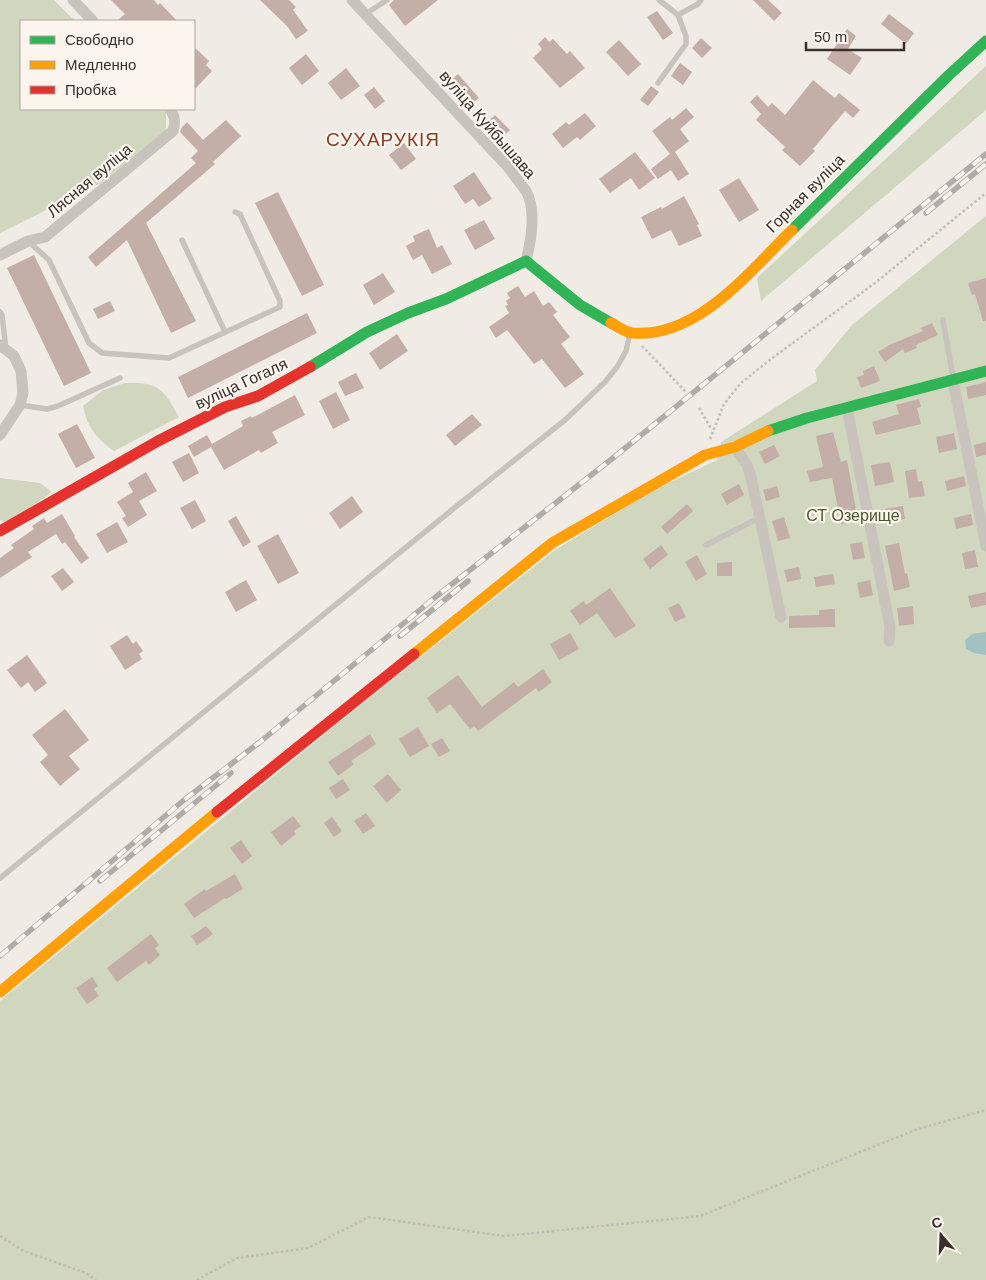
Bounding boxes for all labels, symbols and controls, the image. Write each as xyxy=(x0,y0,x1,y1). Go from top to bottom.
legend xyxy=(20,20,195,110)
scale bar xyxy=(806,20,904,52)
text: 50 m xyxy=(814,28,847,45)
text: Свободно xyxy=(65,31,134,48)
text: Медленно xyxy=(65,56,136,73)
street label: вуліца Куйбышава xyxy=(436,67,539,182)
text: Пробка xyxy=(65,81,117,98)
district label: СУХАРУКІЯ xyxy=(326,129,440,150)
street label: Лясная вуліца xyxy=(44,140,135,221)
street label: Горная вуліца xyxy=(763,151,848,236)
street label: вуліца Гогаля xyxy=(192,355,290,412)
park label: СТ Озерище xyxy=(806,507,900,524)
north arrow xyxy=(916,1210,966,1260)
text: С xyxy=(929,1213,944,1232)

